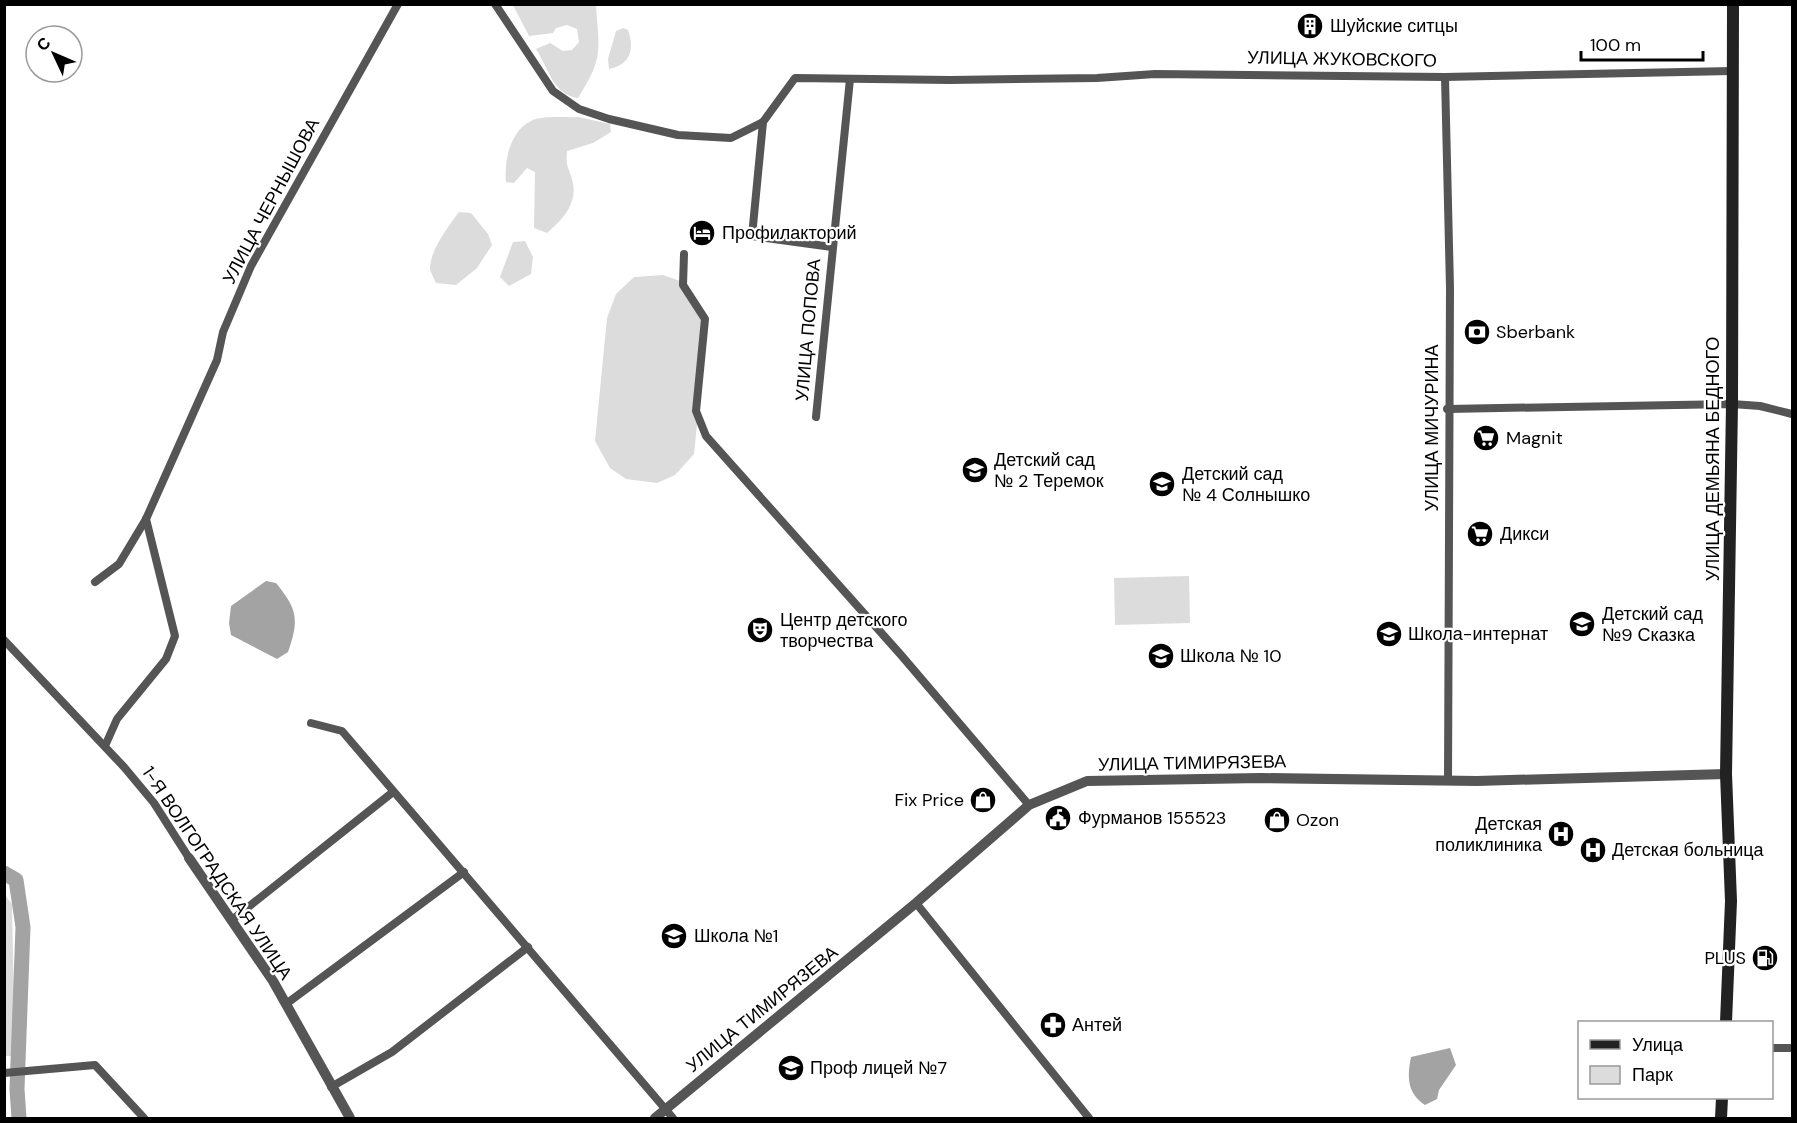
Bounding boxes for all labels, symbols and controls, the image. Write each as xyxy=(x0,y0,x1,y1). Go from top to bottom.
building icon: Шуйские ситцы xyxy=(1295,11,1325,41)
place label: Шуйские ситцы xyxy=(1330,14,1458,38)
north arrow xyxy=(24,24,84,84)
scale bar xyxy=(1581,24,1702,62)
text: С xyxy=(32,32,55,55)
text: 100 m xyxy=(1590,33,1641,57)
street label: УЛИЦА ЖУКОВСКОГО xyxy=(1247,45,1437,73)
street label: УЛИЦА ЧЕРНЫШОВА xyxy=(217,114,325,288)
hotel icon: Профилакторий xyxy=(687,218,717,248)
place label: Профилакторий xyxy=(722,221,857,245)
street label: УЛИЦА ПОПОВА xyxy=(790,258,826,402)
bank icon: Sberbank xyxy=(1462,317,1492,347)
place label: Sberbank xyxy=(1496,320,1575,344)
street label: УЛИЦА ДЕМЬЯНА БЕДНОГО xyxy=(1701,337,1725,581)
street label: УЛИЦА МИЧУРИНА xyxy=(1420,344,1444,512)
supermarket icon: Magnit xyxy=(1471,423,1501,453)
place label: Magnit xyxy=(1506,426,1563,450)
place label: Детский сад № 2 Теремок xyxy=(994,448,1104,493)
school or university icon: Детский сад № 2 Теремок xyxy=(960,455,990,485)
place label: Детский сад № 4 Солнышко xyxy=(1182,462,1310,507)
school or university icon: Детский сад № 4 Солнышко xyxy=(1147,469,1177,499)
supermarket icon: Дикси xyxy=(1465,519,1495,549)
place label: Дикси xyxy=(1500,522,1549,546)
place label: Детский сад №9 Сказка xyxy=(1602,602,1703,647)
place label: Центр детского творчества xyxy=(780,608,908,653)
school or university icon: Детский сад №9 Сказка xyxy=(1567,609,1597,639)
theatre icon: Центр детского творчества xyxy=(745,615,775,645)
school or university icon: Школа-интернат xyxy=(1374,619,1404,649)
place label: Школа-интернат xyxy=(1408,622,1548,646)
school or university icon: Школа № 10 xyxy=(1146,641,1176,671)
place label: Школа № 10 xyxy=(1180,644,1282,668)
street label: УЛИЦА ТИМИРЯЗЕВА xyxy=(1098,749,1286,777)
street label: 1-Я ВОЛГОГРАДСКАЯ УЛИЦА xyxy=(136,762,298,984)
shop icon: Fix Price xyxy=(968,785,998,815)
place label: Fix Price xyxy=(894,788,964,812)
public building icon: Фурманов 155523 xyxy=(1043,803,1073,833)
shop icon: Ozon xyxy=(1262,805,1292,835)
place label: Фурманов 155523 xyxy=(1078,806,1226,830)
place label: Ozon xyxy=(1296,808,1339,832)
place label: Детская поликлиника xyxy=(1435,812,1543,857)
hospital icon: Детская поликлиника xyxy=(1546,819,1576,849)
hospital icon: Детская больница xyxy=(1578,835,1608,865)
place label: Детская больница xyxy=(1612,838,1765,862)
school or university icon: Школа №1 xyxy=(659,921,689,951)
place label: Школа №1 xyxy=(694,924,778,948)
street label: УЛИЦА ТИМИРЯЗЕВА xyxy=(681,940,843,1078)
fuel station icon: PLUS xyxy=(1750,943,1780,973)
place label: PLUS xyxy=(1704,946,1746,970)
pharmacy icon: Антей xyxy=(1038,1010,1068,1040)
place label: Антей xyxy=(1072,1013,1122,1037)
legend xyxy=(1578,1021,1773,1099)
text: Улица xyxy=(1632,1033,1684,1057)
school or university icon: Проф лицей №7 xyxy=(776,1053,806,1083)
place label: Проф лицей №7 xyxy=(810,1056,947,1080)
text: Парк xyxy=(1632,1063,1673,1087)

